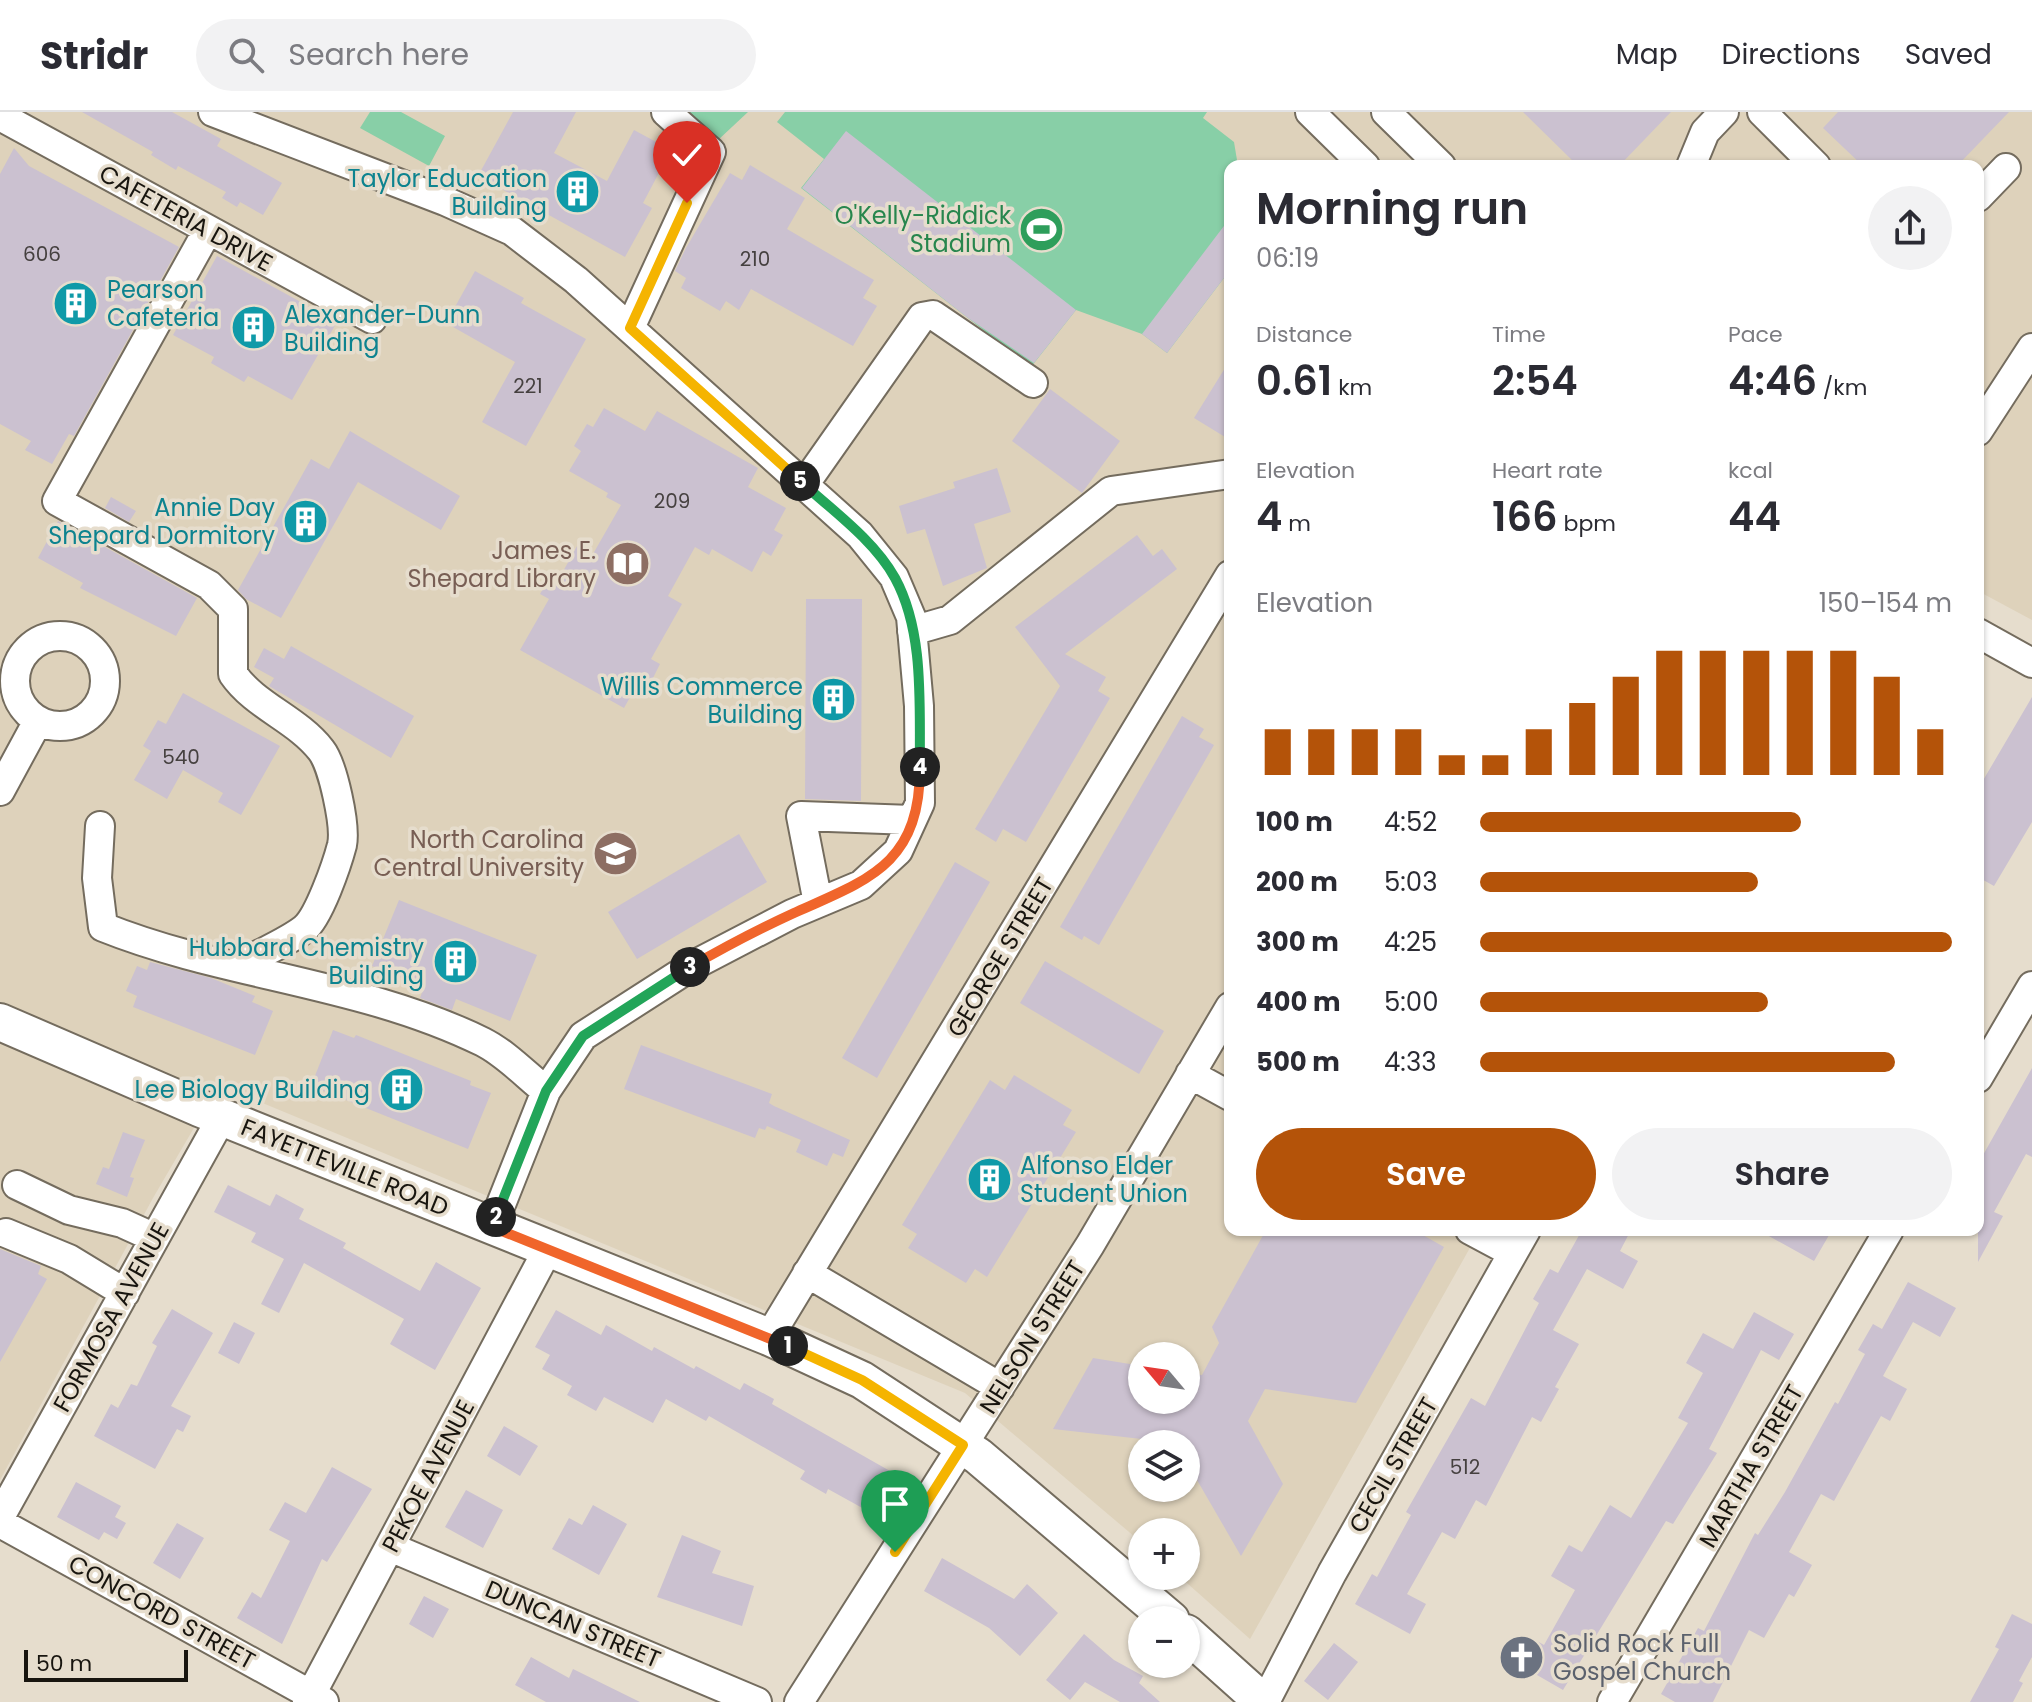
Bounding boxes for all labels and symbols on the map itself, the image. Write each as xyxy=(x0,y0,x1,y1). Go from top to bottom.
pin xyxy=(653,121,721,203)
street label: CAFETERIA DRIVE xyxy=(93,157,279,279)
place label: Taylor Education Building xyxy=(348,162,547,223)
building icon: Taylor Education Building xyxy=(554,168,602,216)
place label: O'Kelly-Riddick Stadium xyxy=(835,199,1012,260)
sports icon: O'Kelly-Riddick Stadium xyxy=(1018,205,1066,253)
house number: 606 xyxy=(23,240,61,268)
house number: 210 xyxy=(740,245,770,273)
place label: Pearson Cafeteria xyxy=(107,273,219,334)
building icon: Pearson Cafeteria xyxy=(52,279,100,327)
place label: Alexander-Dunn Building xyxy=(284,298,480,359)
building icon: Alexander-Dunn Building xyxy=(229,304,277,352)
house number: 221 xyxy=(513,372,543,400)
pin: 5 xyxy=(780,461,820,501)
house number: 209 xyxy=(654,487,690,515)
place label: Annie Day Shepard Dormitory xyxy=(48,491,275,552)
building icon: Annie Day Shepard Dormitory xyxy=(282,497,330,545)
place label: James E. Shepard Library xyxy=(408,534,596,595)
library icon: James E. Shepard Library xyxy=(603,540,651,588)
place label: Willis Commerce Building xyxy=(600,670,803,731)
building icon: Willis Commerce Building xyxy=(810,676,858,724)
house number: 540 xyxy=(162,743,200,771)
pin: 4 xyxy=(900,747,940,787)
place label: North Carolina Central University xyxy=(374,823,584,884)
school or university icon: North Carolina Central University xyxy=(591,829,639,877)
street label: GEORGE STREET xyxy=(939,871,1061,1043)
place label: Hubbard Chemistry Building xyxy=(189,931,424,992)
building icon: Hubbard Chemistry Building xyxy=(431,937,479,985)
pin: 3 xyxy=(670,947,710,987)
building icon: Lee Biology Building xyxy=(377,1065,425,1113)
place label: Lee Biology Building xyxy=(134,1073,370,1106)
street label: FAYETTEVILLE ROAD xyxy=(236,1110,454,1224)
place label: Alfonso Elder Student Union xyxy=(1020,1149,1188,1210)
building icon: Alfonso Elder Student Union xyxy=(965,1155,1013,1203)
pin: 2 xyxy=(476,1197,516,1237)
street label: FORMOSA AVENUE xyxy=(45,1216,177,1418)
street label: NELSON STREET xyxy=(972,1254,1092,1420)
pin: 1 xyxy=(768,1326,808,1366)
north arrow xyxy=(1128,1342,1200,1414)
street label: MARTHA STREET xyxy=(1691,1379,1811,1553)
street label: CECIL STREET xyxy=(1341,1391,1445,1539)
street label: PEKOE AVENUE xyxy=(374,1394,482,1558)
house number: 512 xyxy=(1450,1453,1480,1481)
pin xyxy=(861,1470,929,1552)
street label: CONCORD STREET xyxy=(63,1547,261,1677)
street label: DUNCAN STREET xyxy=(480,1572,666,1676)
place label: Solid Rock Full Gospel Church xyxy=(1553,1627,1731,1688)
church icon: Solid Rock Full Gospel Church xyxy=(1498,1633,1546,1681)
scale bar xyxy=(24,1646,188,1682)

